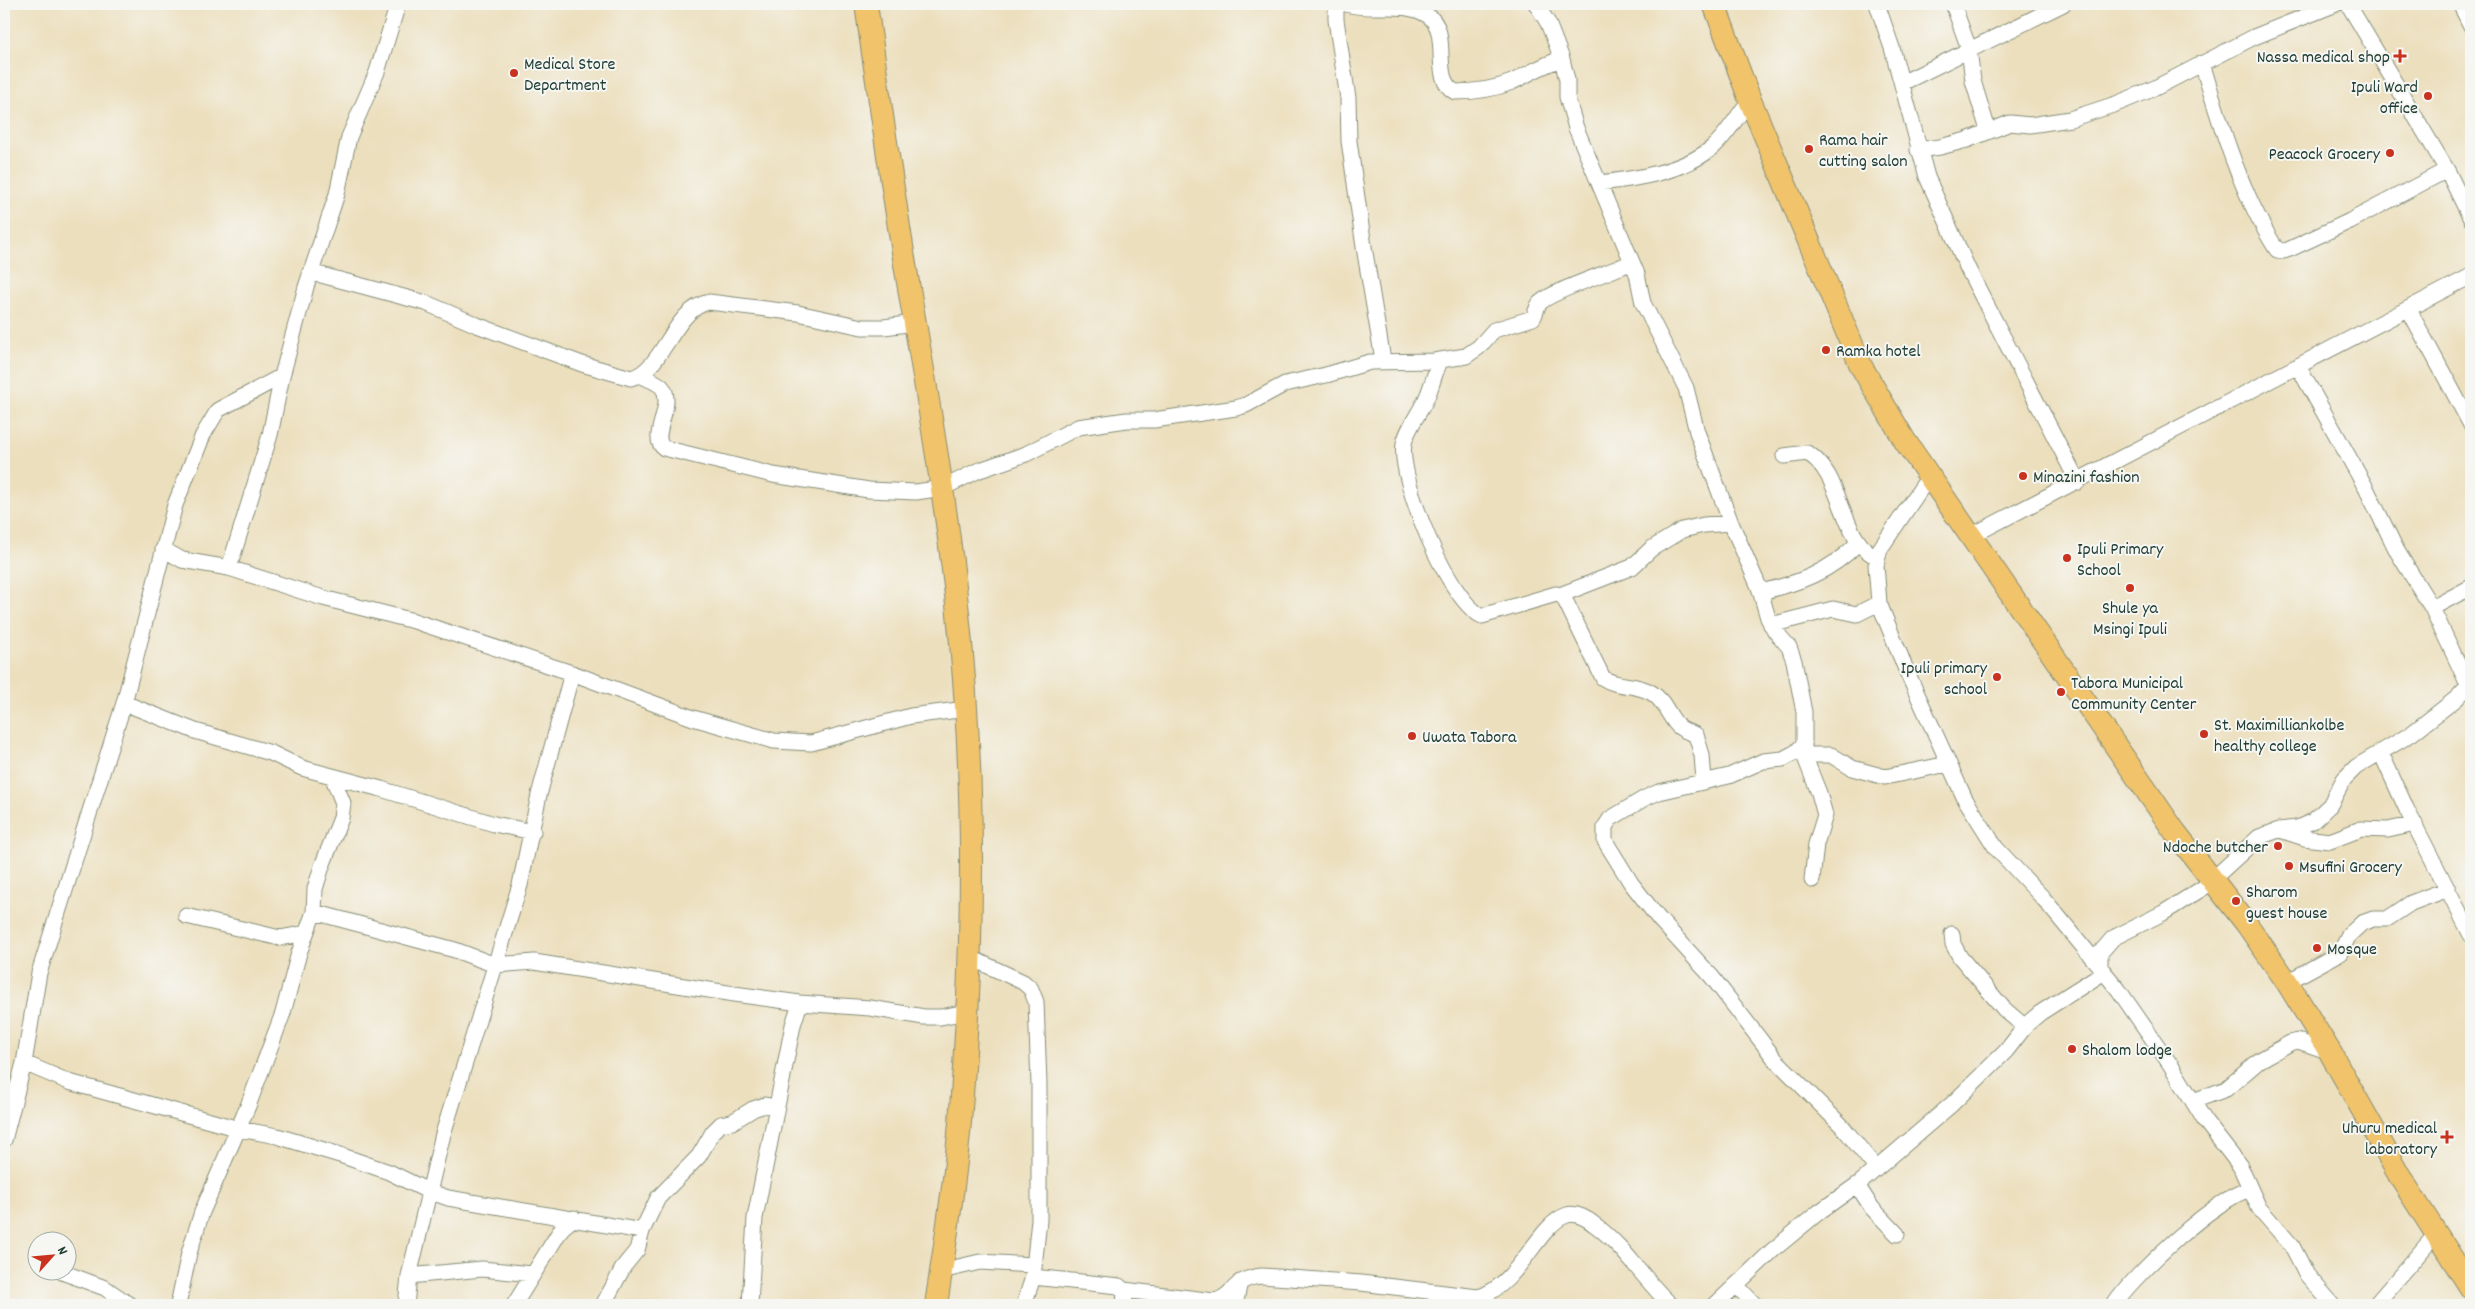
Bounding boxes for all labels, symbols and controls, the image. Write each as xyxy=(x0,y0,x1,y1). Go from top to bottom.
place label: Nassa medical shop xyxy=(2257,46,2390,71)
marker: Nassa medical shop xyxy=(2394,50,2406,62)
place label: Medical Store Department xyxy=(524,53,616,99)
marker: Medical Store Department xyxy=(508,67,520,79)
place label: Ipuli Ward office xyxy=(2351,76,2418,122)
marker: Ipuli Ward office xyxy=(2422,90,2434,102)
place label: Rama hair cutting salon xyxy=(1819,129,1908,175)
marker: Rama hair cutting salon xyxy=(1803,143,1815,155)
place label: Peacock Grocery xyxy=(2269,143,2381,168)
marker: Peacock Grocery xyxy=(2384,147,2396,159)
place label: Ramka hotel xyxy=(1836,340,1921,365)
marker: Ramka hotel xyxy=(1820,344,1832,356)
place label: Minazini fashion xyxy=(2033,466,2140,491)
marker: Minazini fashion xyxy=(2017,470,2029,482)
place label: Ipuli Primary School xyxy=(2077,538,2164,584)
marker: Ipuli Primary School xyxy=(2061,552,2073,564)
marker: Shule ya Msingi Ipuli xyxy=(2124,582,2136,594)
place label: Shule ya Msingi Ipuli xyxy=(2093,597,2167,643)
place label: Ipuli primary school xyxy=(1901,657,1988,703)
marker: Ipuli primary school xyxy=(1991,671,2003,683)
place label: Tabora Municipal Community Center xyxy=(2071,672,2197,718)
marker: Tabora Municipal Community Center xyxy=(2055,686,2067,698)
place label: St. Maximilliankolbe healthy college xyxy=(2214,714,2344,760)
place label: Uwata Tabora xyxy=(1422,726,1517,751)
marker: St. Maximilliankolbe healthy college xyxy=(2198,728,2210,740)
marker: Uwata Tabora xyxy=(1406,730,1418,742)
place label: Ndoche butcher xyxy=(2163,836,2268,861)
marker: Ndoche butcher xyxy=(2272,840,2284,852)
place label: Msufini Grocery xyxy=(2299,856,2403,881)
marker: Msufini Grocery xyxy=(2283,860,2295,872)
place label: Sharom guest house xyxy=(2246,881,2327,927)
marker: Sharom guest house xyxy=(2230,895,2242,907)
place label: Mosque xyxy=(2327,938,2377,963)
marker: Mosque xyxy=(2311,942,2323,954)
place label: Shalom lodge xyxy=(2082,1039,2172,1064)
marker: Shalom lodge xyxy=(2066,1043,2078,1055)
place label: Uhuru medical laboratory xyxy=(2342,1117,2438,1163)
marker: Uhuru medical laboratory xyxy=(2441,1131,2453,1143)
north arrow xyxy=(28,1232,78,1282)
text: N xyxy=(51,1243,72,1259)

